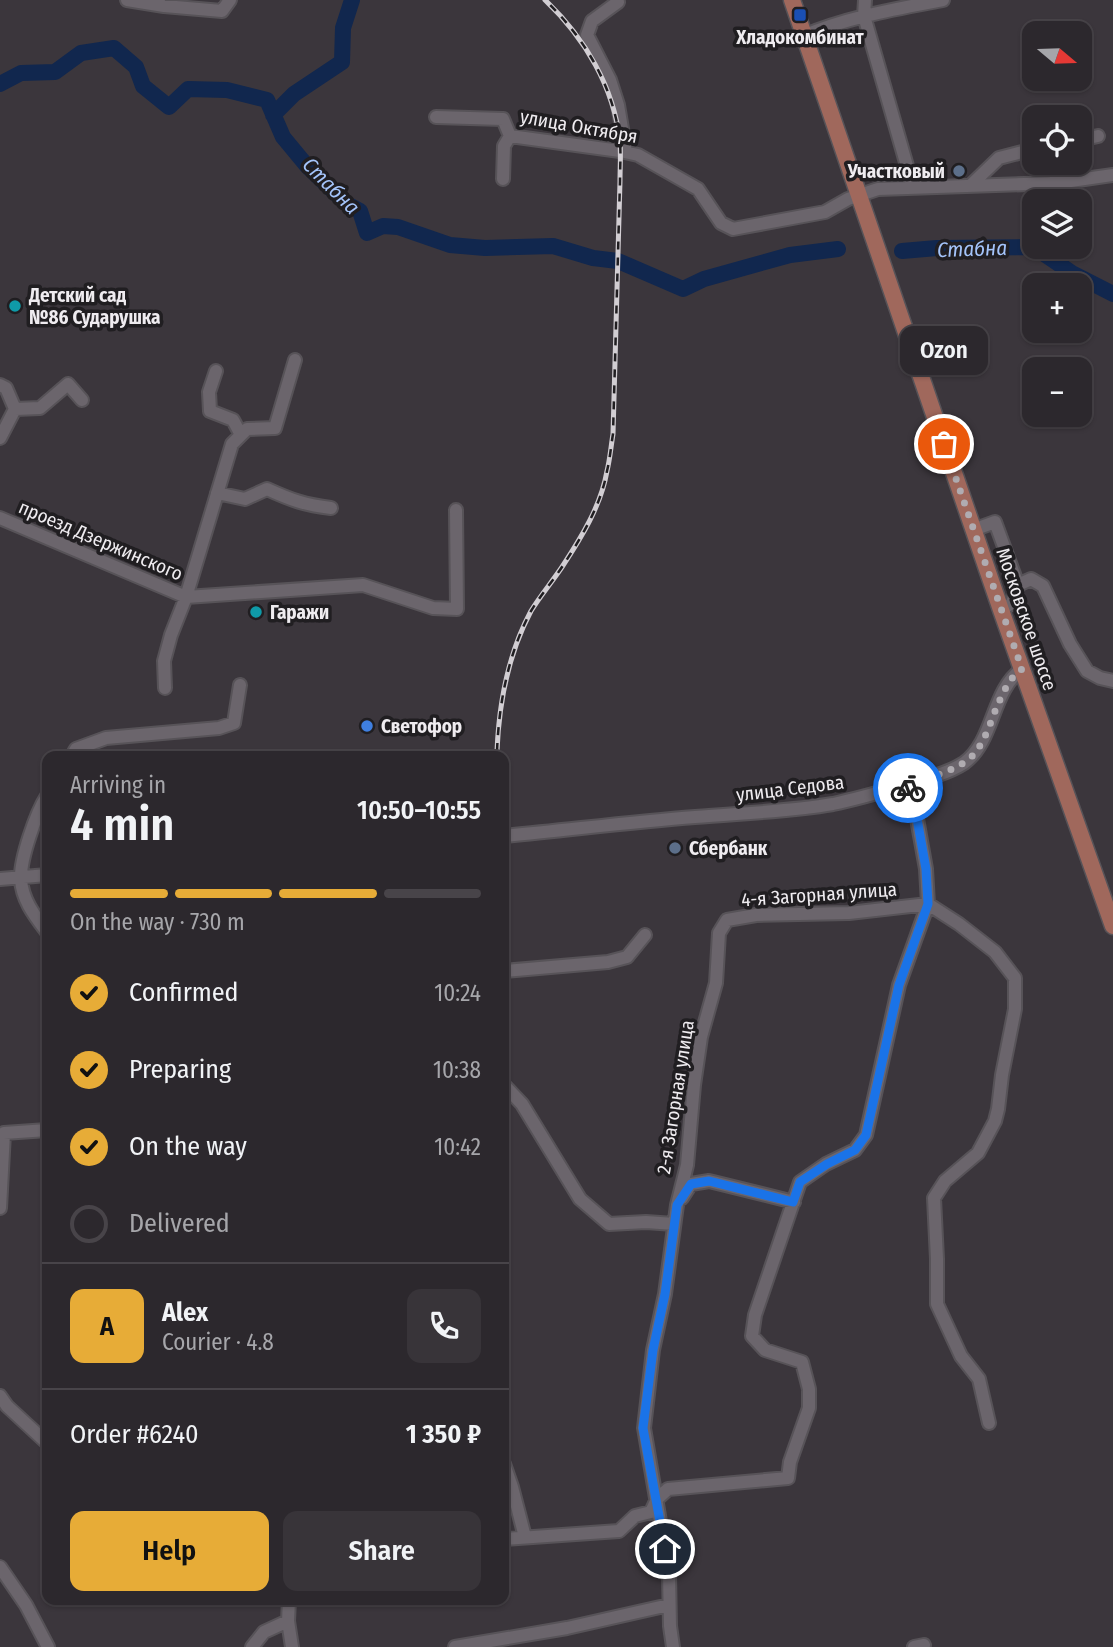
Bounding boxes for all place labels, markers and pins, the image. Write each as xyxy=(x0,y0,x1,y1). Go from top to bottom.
marker: Хладокомбинат xyxy=(792,7,808,23)
place label: Хладокомбинат xyxy=(735,26,865,49)
place label: Участковый xyxy=(847,160,945,183)
marker: Участковый xyxy=(951,163,967,179)
place label: Детский сад №86 Сударушка xyxy=(28,284,160,329)
marker: Детский сад №86 Сударушка xyxy=(7,298,23,314)
callout: Ozon xyxy=(900,325,988,374)
pin xyxy=(914,414,974,474)
place label: Гаражи xyxy=(270,601,329,624)
marker: Гаражи xyxy=(248,604,264,620)
place label: Светофор xyxy=(381,715,462,738)
marker: Светофор xyxy=(359,718,375,734)
place label: Сбербанк xyxy=(689,837,768,860)
marker: Сбербанк xyxy=(667,840,683,856)
pin xyxy=(635,1519,695,1579)

